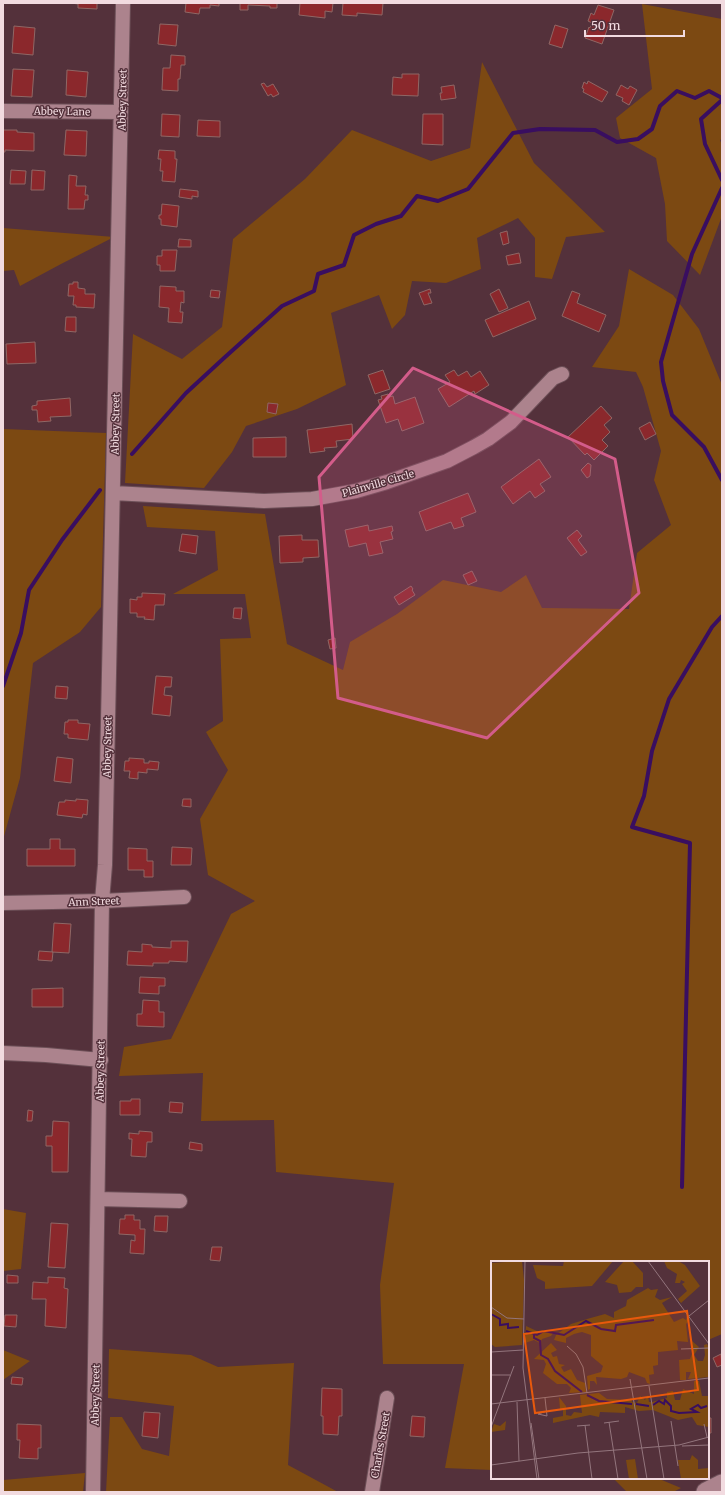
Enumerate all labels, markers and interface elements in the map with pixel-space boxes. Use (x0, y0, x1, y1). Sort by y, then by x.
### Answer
scale bar (585, 12, 684, 38)
text: 50 m (591, 18, 620, 33)
street label: Abbey Street (115, 69, 130, 132)
street label: Abbey Lane (33, 104, 90, 118)
street label: Abbey Street (108, 393, 123, 456)
street label: Plainville Circle (341, 467, 416, 500)
street label: Abbey Street (100, 716, 115, 779)
street label: Ann Street (67, 894, 120, 909)
street label: Abbey Street (93, 1040, 108, 1103)
inset map (491, 1261, 709, 1479)
street label: Abbey Street (88, 1364, 103, 1427)
street label: Charles Street (368, 1411, 393, 1479)

